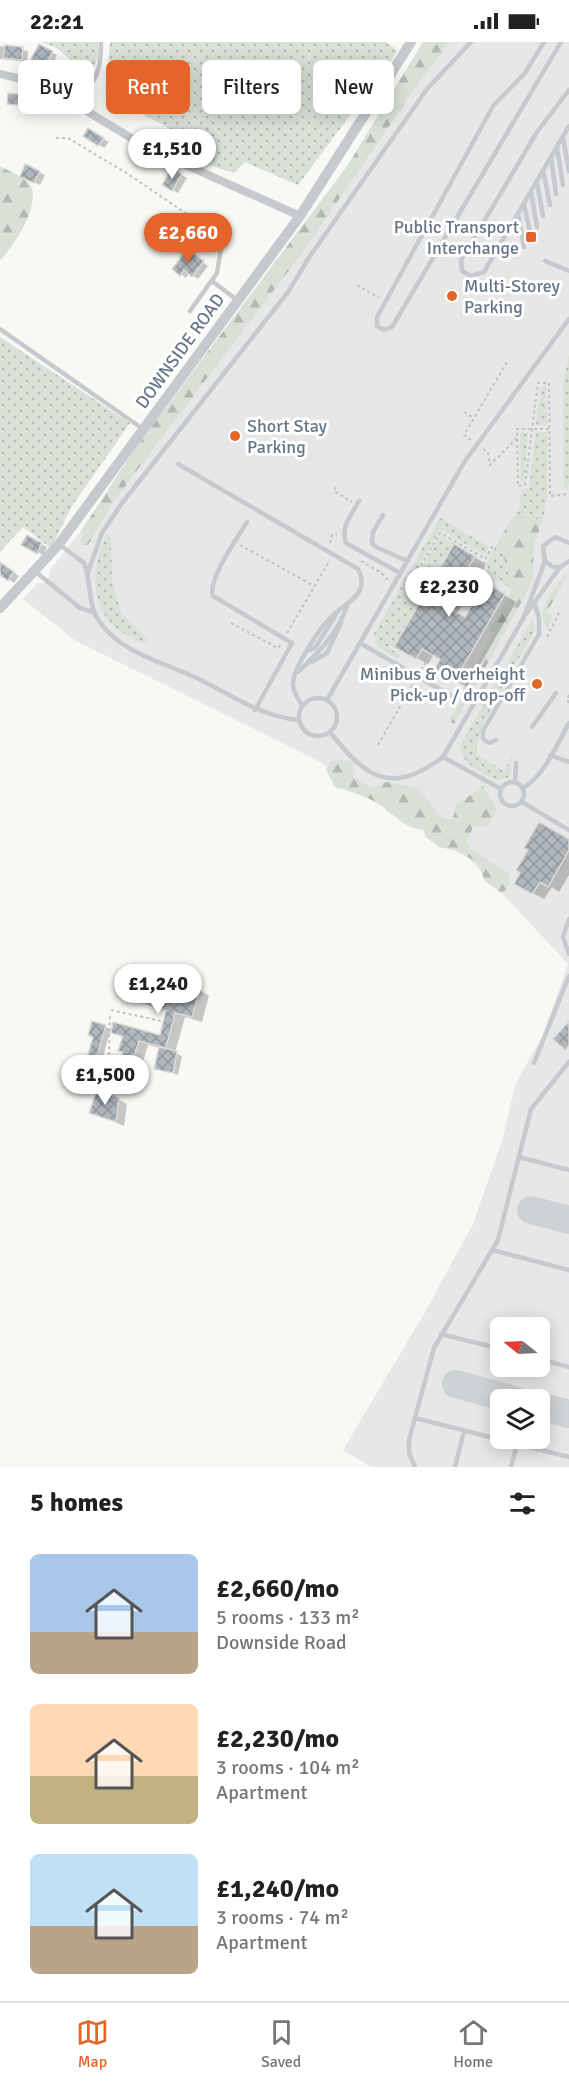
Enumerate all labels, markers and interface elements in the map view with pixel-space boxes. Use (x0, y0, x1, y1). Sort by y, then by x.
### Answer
text: 22:21 (30, 8, 84, 35)
chip: Buy (18, 60, 94, 114)
chip: Rent (106, 60, 190, 114)
chip: Filters (202, 60, 301, 114)
chip: New (313, 60, 394, 114)
pin: £1,510 (123, 129, 221, 180)
text: £1,510 (142, 136, 202, 161)
pin: £2,660 (139, 213, 237, 264)
place label: Public Transport Interchange (394, 216, 519, 259)
text: £2,660 (158, 220, 218, 245)
marker: Public Transport Interchange (524, 230, 538, 244)
place label: Multi-Storey Parking (464, 275, 561, 318)
street label: DOWNSIDE ROAD (131, 289, 229, 413)
marker: Multi-Storey Parking (445, 289, 459, 303)
place label: Short Stay Parking (247, 415, 328, 458)
marker: Short Stay Parking (228, 429, 242, 443)
pin: £2,230 (400, 567, 498, 618)
text: £2,230 (419, 574, 479, 599)
place label: Minibus & Overheight Pick-up / drop-off (360, 663, 526, 706)
marker: Minibus & Overheight Pick-up / drop-off (530, 677, 544, 691)
pin: £1,240 (109, 964, 207, 1015)
text: £1,240 (128, 971, 188, 996)
pin: £1,500 (56, 1055, 154, 1106)
text: £1,500 (75, 1062, 135, 1087)
north arrow (490, 1317, 550, 1377)
map controls (490, 1317, 550, 1449)
button: layers (490, 1389, 550, 1449)
text: 5 homes (30, 1487, 123, 1519)
icon: filters (506, 1487, 539, 1520)
text: £2,660/mo (216, 1573, 339, 1605)
icon: home (78, 1578, 150, 1650)
text: 5 rooms · 133 m² (216, 1605, 360, 1630)
text: Downside Road (216, 1630, 347, 1655)
text: £2,230/mo (216, 1723, 339, 1755)
icon: home (78, 1728, 150, 1800)
text: 3 rooms · 104 m² (216, 1755, 360, 1780)
text: Apartment (216, 1780, 308, 1805)
text: £1,240/mo (216, 1873, 339, 1905)
icon: home (78, 1878, 150, 1950)
text: 3 rooms · 74 m² (216, 1905, 349, 1930)
text: Apartment (216, 1930, 308, 1955)
tab: Map (76, 2016, 109, 2072)
tab: Saved (261, 2016, 301, 2072)
tab: Home (453, 2016, 493, 2072)

